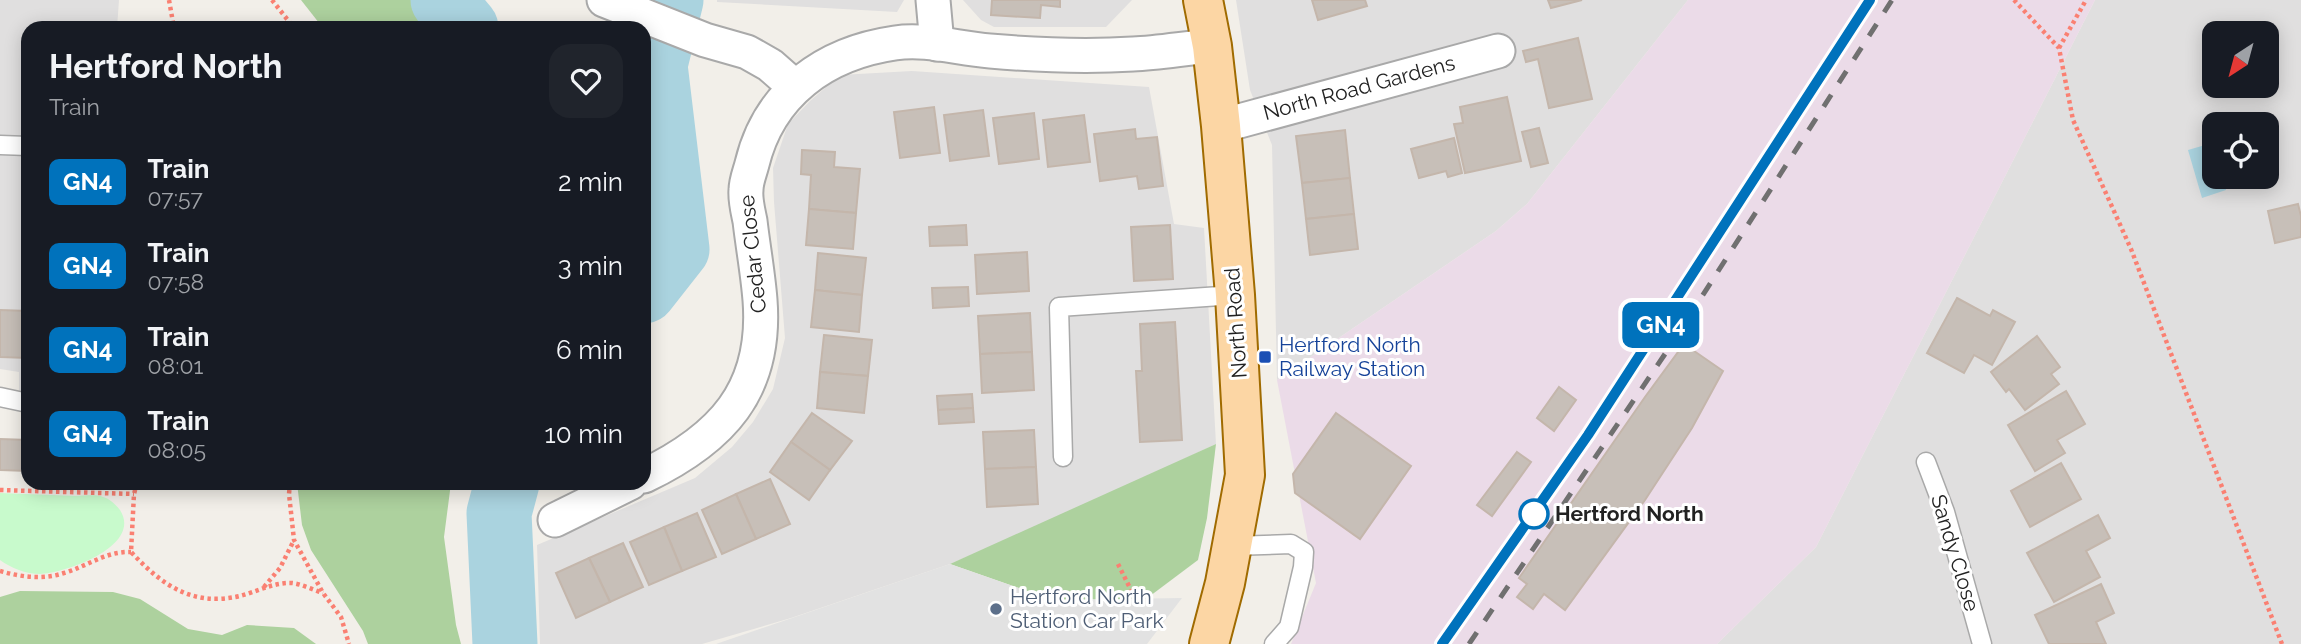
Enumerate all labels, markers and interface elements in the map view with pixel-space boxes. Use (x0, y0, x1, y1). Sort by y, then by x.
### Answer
north arrow (2202, 21, 2278, 98)
map controls (2202, 21, 2279, 189)
button: heart (549, 44, 623, 118)
text: Hertford North (49, 47, 283, 86)
street label: North Road Gardens (1260, 50, 1458, 125)
text: Train (49, 93, 100, 120)
button: locate (2202, 112, 2279, 189)
text: Train (147, 154, 209, 184)
text: GN4 (63, 167, 112, 196)
text: 2 min (558, 167, 623, 197)
text: 07:57 (147, 184, 203, 211)
street label: Cedar Close (734, 194, 771, 314)
text: Train (147, 238, 209, 268)
text: GN4 (63, 251, 112, 280)
text: 3 min (558, 251, 623, 281)
street label: North Road (1219, 267, 1252, 379)
text: 07:58 (147, 268, 204, 295)
line badge: GN4 (1621, 302, 1701, 348)
text: GN4 (1636, 310, 1686, 339)
text: Train (147, 322, 209, 352)
place label: Hertford North Railway Station (1279, 332, 1425, 381)
text: GN4 (63, 335, 112, 364)
text: 6 min (556, 335, 623, 365)
marker: Hertford North Railway Station (1257, 349, 1273, 365)
text: 08:01 (147, 352, 203, 379)
text: Train (147, 406, 209, 436)
text: GN4 (63, 419, 112, 448)
text: 10 min (545, 419, 623, 449)
text: 08:05 (147, 436, 206, 463)
street label: Sandy Close (1926, 491, 1985, 614)
marker: Hertford North (1519, 499, 1549, 529)
place label: Hertford North (1555, 501, 1704, 526)
place label: Hertford North Station Car Park (1010, 584, 1164, 633)
marker: Hertford North Station Car Park (988, 601, 1004, 617)

